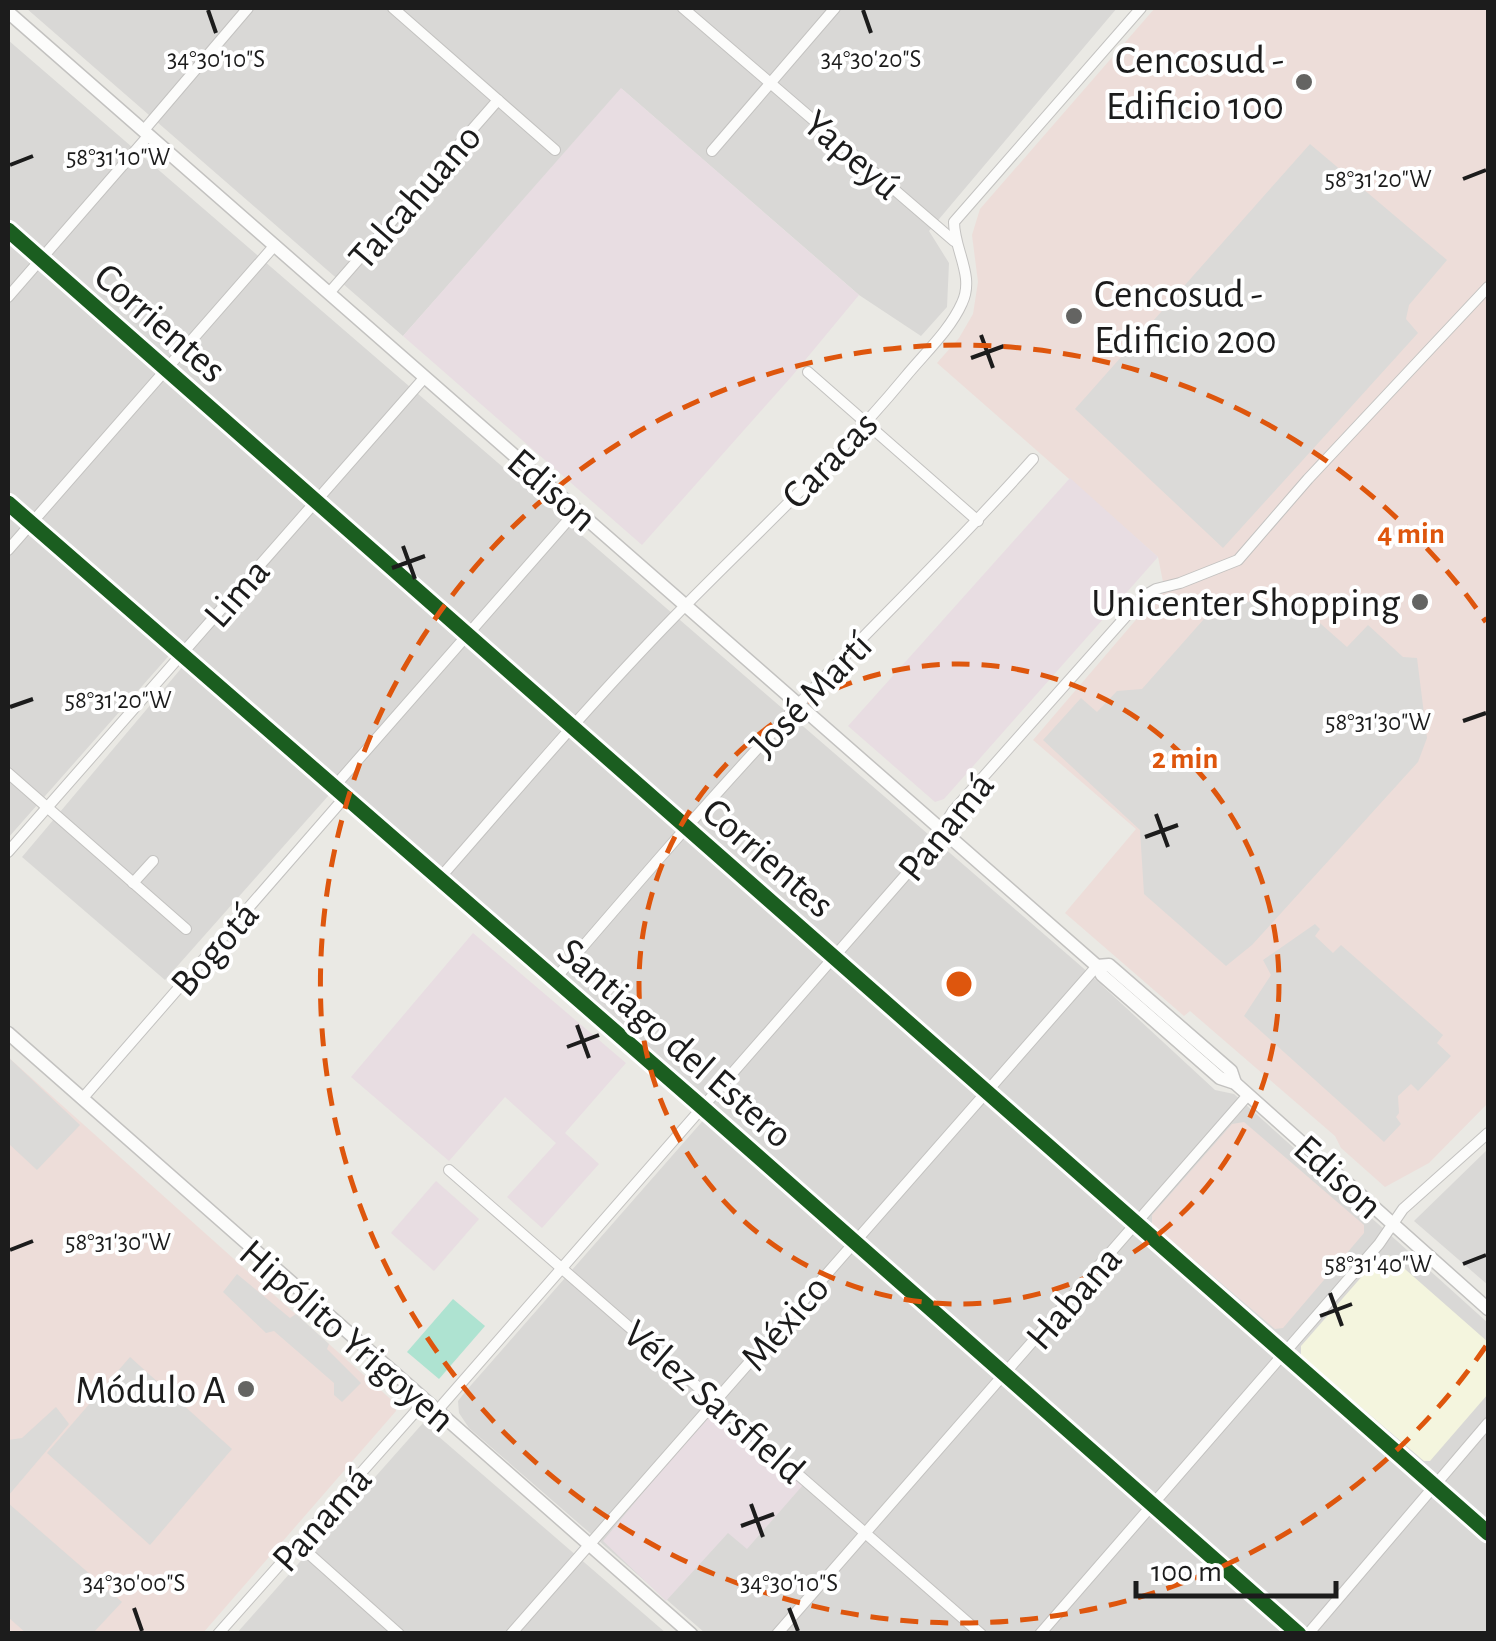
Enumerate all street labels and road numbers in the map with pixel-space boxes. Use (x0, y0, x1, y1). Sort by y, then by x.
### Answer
street label: Yapeyú (796, 103, 908, 208)
street label: Talcahuano (342, 117, 489, 278)
street label: Corrientes (86, 256, 233, 391)
street label: Caracas (775, 404, 886, 517)
street label: Edison (500, 442, 604, 539)
street label: Lima (197, 551, 278, 635)
street label: José Martí (743, 625, 880, 765)
street label: Panamá (891, 765, 1002, 889)
street label: Corrientes (694, 791, 841, 926)
street label: Bogotá (164, 894, 267, 1004)
street label: Santiago del Estero (550, 931, 800, 1156)
street label: Edison (1286, 1128, 1389, 1227)
street label: Hipólito Yrigoyen (232, 1233, 462, 1440)
street label: Habana (1019, 1239, 1130, 1358)
street label: México (734, 1268, 837, 1378)
street label: Vélez Sarsfield (615, 1313, 812, 1492)
street label: Panamá (265, 1459, 380, 1580)

